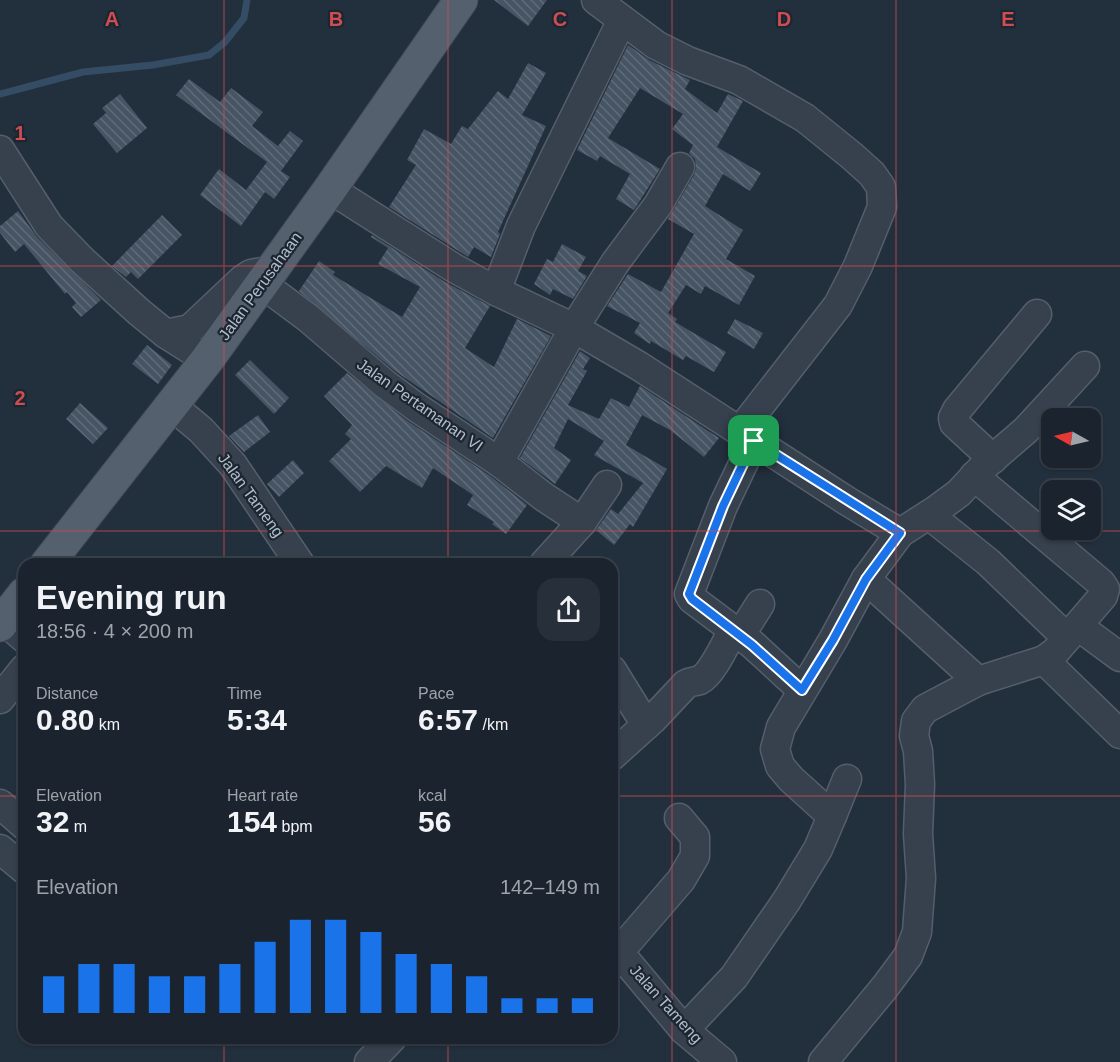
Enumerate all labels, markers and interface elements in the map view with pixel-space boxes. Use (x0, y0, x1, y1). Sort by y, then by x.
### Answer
text: A (105, 8, 119, 30)
text: B (329, 8, 343, 30)
text: C (553, 8, 567, 30)
text: D (777, 8, 791, 30)
text: E (1001, 8, 1015, 30)
text: 1 (14, 122, 26, 144)
street label: Jalan Perusahaan (215, 229, 305, 343)
street label: Jalan Pertamanan VI (354, 355, 486, 455)
text: 2 (14, 387, 26, 409)
north arrow (1041, 408, 1101, 468)
map controls (1041, 408, 1101, 540)
pin (728, 415, 779, 466)
icon: arrive (737, 424, 770, 457)
street label: Jalan Tameng (215, 450, 287, 540)
button: layers (1041, 480, 1101, 540)
button: share (537, 578, 600, 641)
text: Evening run (36, 579, 227, 616)
text: 18:56 · 4 × 200 m (36, 620, 193, 642)
text: Distance (36, 685, 98, 702)
text: Time (227, 685, 262, 702)
text: Pace (418, 685, 454, 702)
text: 0.80 (36, 703, 94, 736)
text: 5:34 (227, 703, 287, 736)
text: 6:57 (418, 703, 478, 736)
text: km (94, 716, 120, 733)
text: /km (478, 716, 508, 733)
text: Elevation (36, 787, 102, 804)
text: Heart rate (227, 787, 298, 804)
text: kcal (418, 787, 446, 804)
text: 32 (36, 805, 69, 838)
text: 154 (227, 805, 277, 838)
text: 56 (418, 805, 451, 838)
text: m (69, 818, 87, 835)
text: bpm (277, 818, 313, 835)
text: Elevation (36, 876, 118, 898)
text: 142–149 m (500, 876, 600, 898)
street label: Jalan Tameng (626, 961, 706, 1047)

